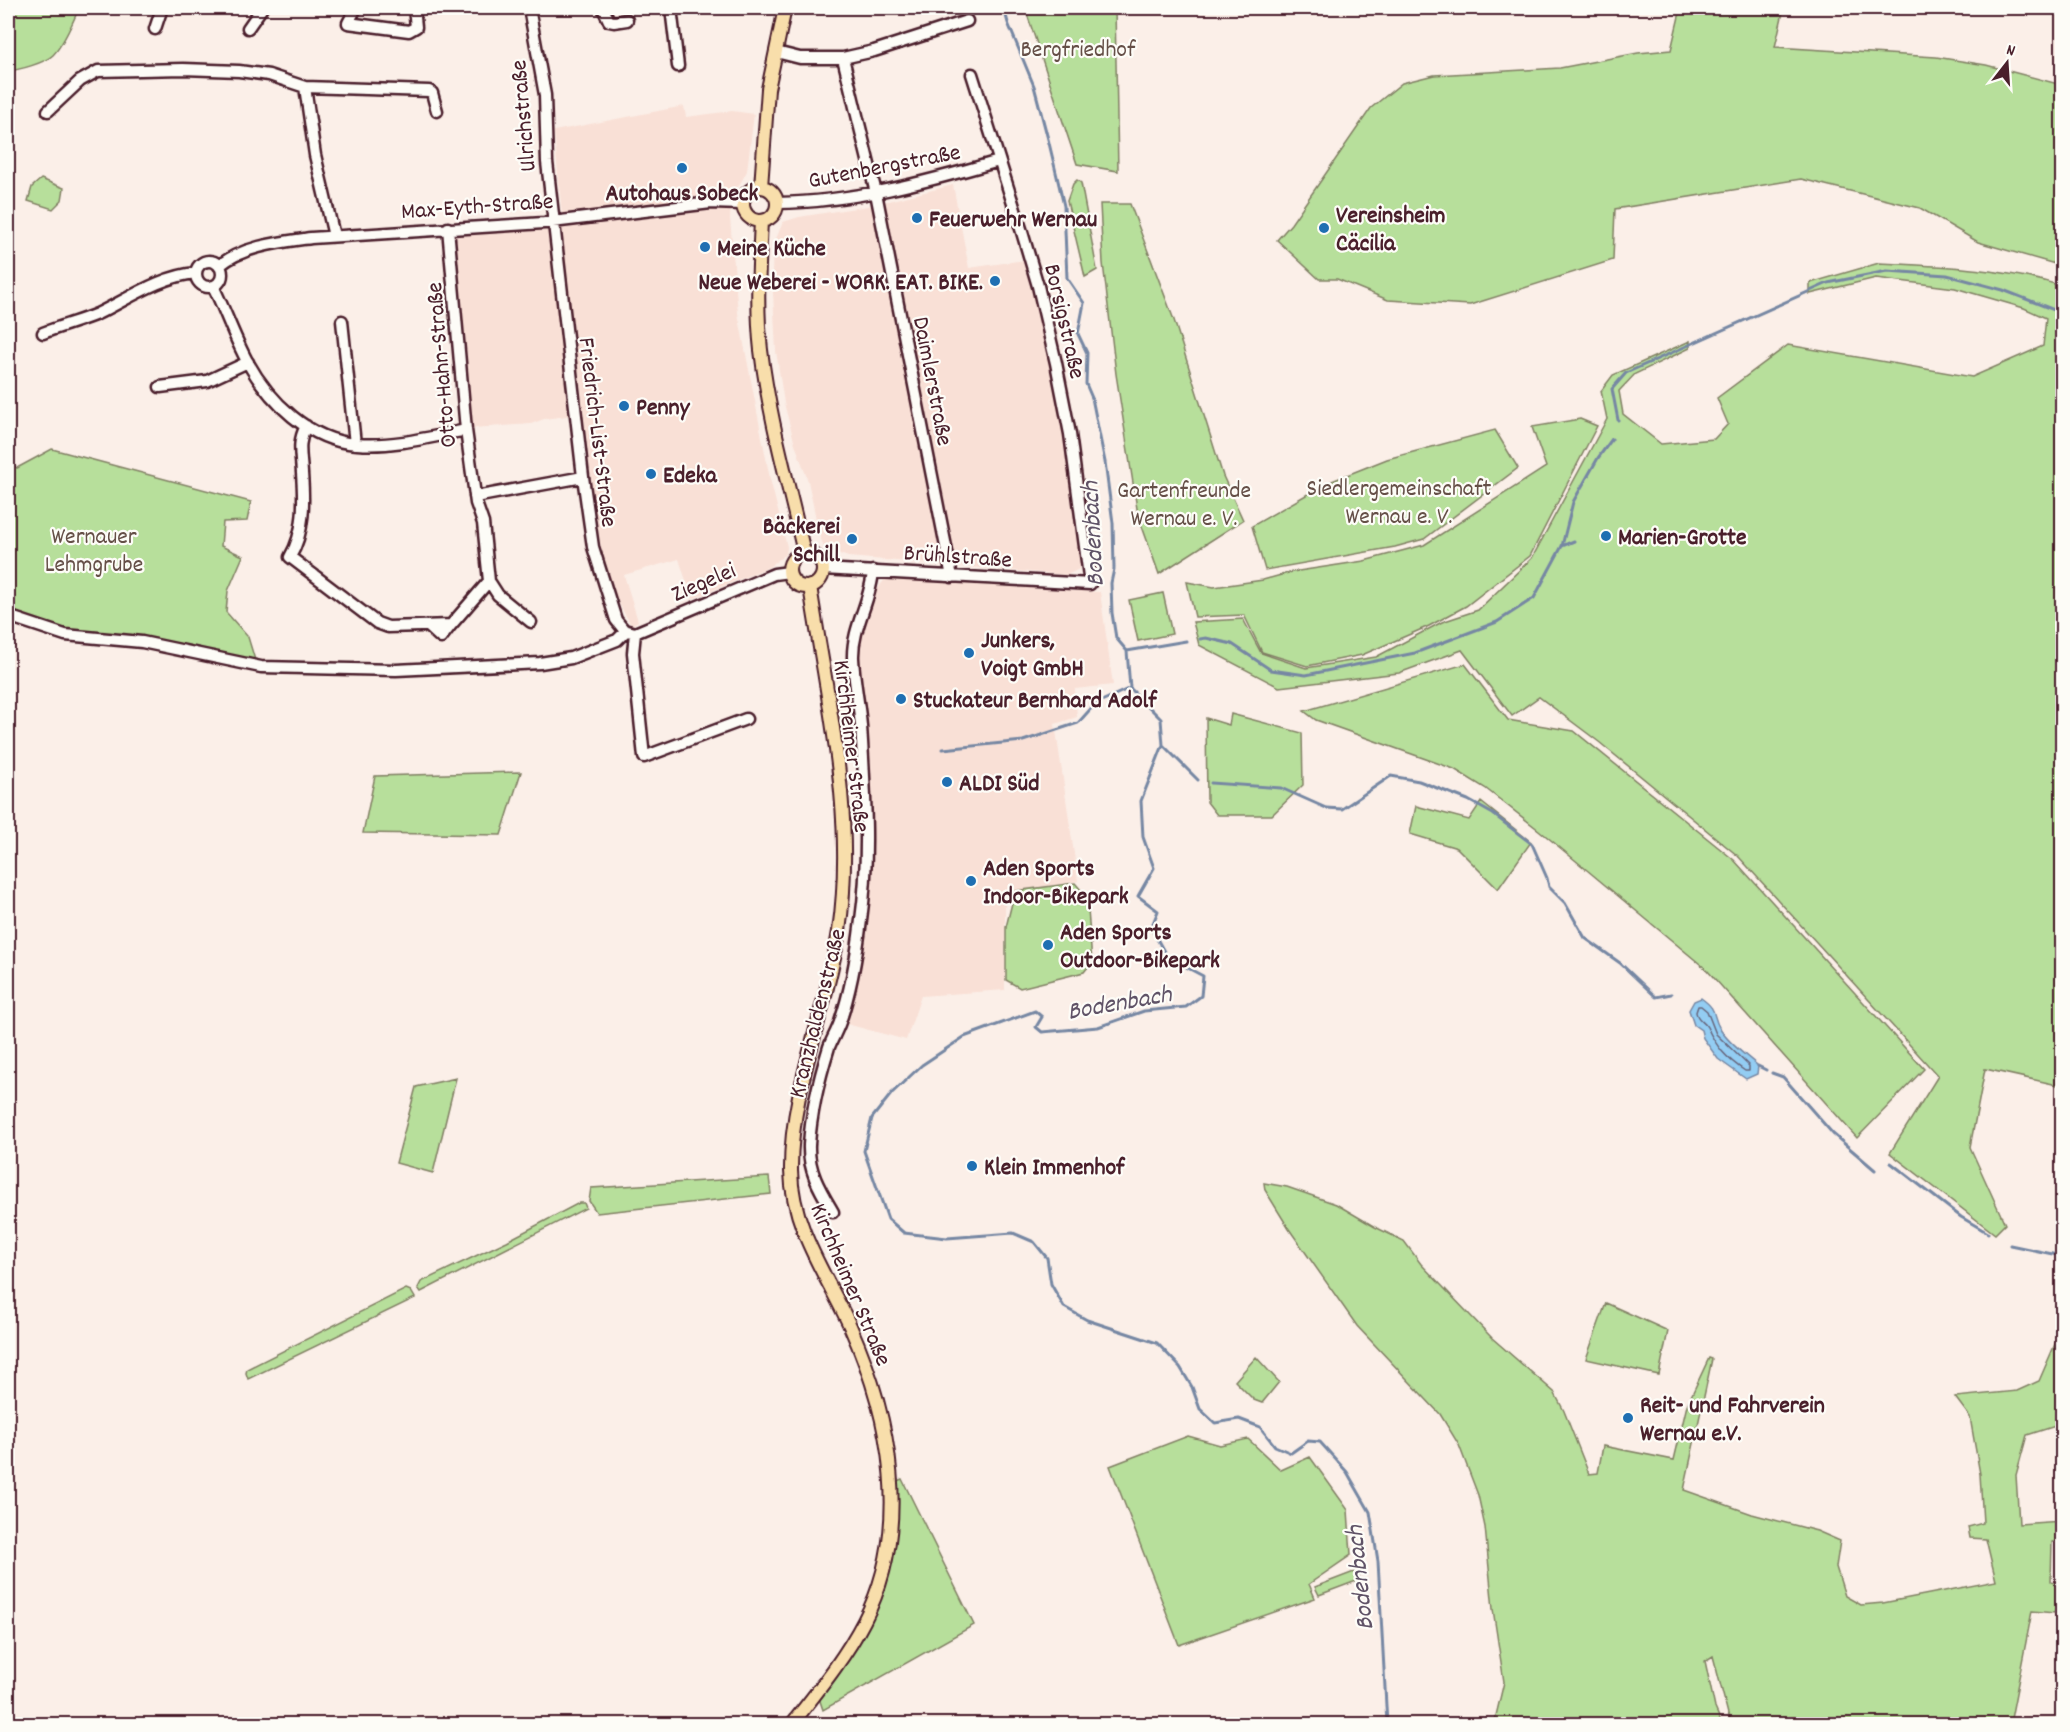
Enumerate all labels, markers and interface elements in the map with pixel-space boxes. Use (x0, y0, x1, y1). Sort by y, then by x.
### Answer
north arrow (1977, 33, 2037, 93)
park label: Bergfriedhof (1020, 34, 1136, 68)
text: N (2004, 39, 2018, 63)
street label: Ulrichstraße (503, 58, 547, 173)
street label: Gutenbergstraße (806, 137, 964, 199)
marker: Autohaus Sobeck (675, 161, 689, 175)
place label: Autohaus Sobeck (606, 178, 759, 212)
street label: Max-Eyth-Straße (400, 186, 555, 230)
place label: Vereinsheim Cäcilia (1336, 200, 1446, 262)
place label: Feuerwehr Wernau (929, 204, 1097, 238)
marker: Feuerwehr Wernau (910, 211, 924, 225)
marker: Vereinsheim Cäcilia (1317, 221, 1331, 235)
place label: Meine Küche (717, 233, 826, 267)
marker: Meine Küche (698, 240, 712, 254)
street label: Borsigstraße (1033, 261, 1093, 383)
place label: Neue Weberei - WORK. EAT. BIKE. (698, 267, 983, 301)
marker: Neue Weberei - WORK. EAT. BIKE. (988, 274, 1002, 288)
street label: Otto-Hahn-Straße (419, 281, 467, 449)
street label: Daimlerstraße (902, 314, 960, 449)
street label: Friedrich-List-Straße (568, 336, 625, 529)
place label: Penny (636, 392, 691, 426)
marker: Penny (617, 399, 631, 413)
place label: Edeka (663, 460, 718, 494)
marker: Edeka (644, 467, 658, 481)
park label: Siedlergemeinschaft Wernau e. V. (1307, 473, 1492, 535)
park label: Gartenfreunde Wernau e. V. (1117, 475, 1251, 537)
water label: Bodenbach (1073, 479, 1116, 587)
place label: Bäckerei Schill (763, 511, 841, 573)
park label: Wernauer Lehmgrube (45, 521, 143, 583)
place label: Marien-Grotte (1618, 522, 1747, 556)
marker: Marien-Grotte (1599, 529, 1613, 543)
marker: Bäckerei Schill (845, 532, 859, 546)
street label: Brühlstraße (903, 537, 1013, 579)
street label: Ziegelei (667, 555, 742, 613)
place label: Junkers, Voigt GmbH (981, 625, 1084, 687)
marker: Junkers, Voigt GmbH (962, 646, 976, 660)
street label: Kirchheimer Straße (823, 658, 877, 835)
place label: Stuckateur Bernhard Adolf (913, 685, 1158, 719)
marker: Stuckateur Bernhard Adolf (894, 692, 908, 706)
place label: ALDI Süd (959, 768, 1039, 802)
marker: ALDI Süd (940, 775, 954, 789)
place label: Aden Sports Indoor-Bikepark (983, 853, 1129, 915)
marker: Aden Sports Indoor-Bikepark (964, 874, 978, 888)
place label: Aden Sports Outdoor-Bikepark (1060, 917, 1220, 979)
street label: Kranzhaldenstraße (781, 925, 856, 1102)
marker: Aden Sports Outdoor-Bikepark (1041, 938, 1055, 952)
water label: Bodenbach (1065, 977, 1176, 1032)
place label: Klein Immenhof (984, 1152, 1126, 1186)
marker: Klein Immenhof (965, 1159, 979, 1173)
street label: Kirchheimer Straße (800, 1198, 899, 1372)
place label: Reit- und Fahrverein Wernau e.V. (1640, 1390, 1825, 1452)
marker: Reit- und Fahrverein Wernau e.V. (1621, 1411, 1635, 1425)
water label: Bodenbach (1337, 1522, 1385, 1632)

